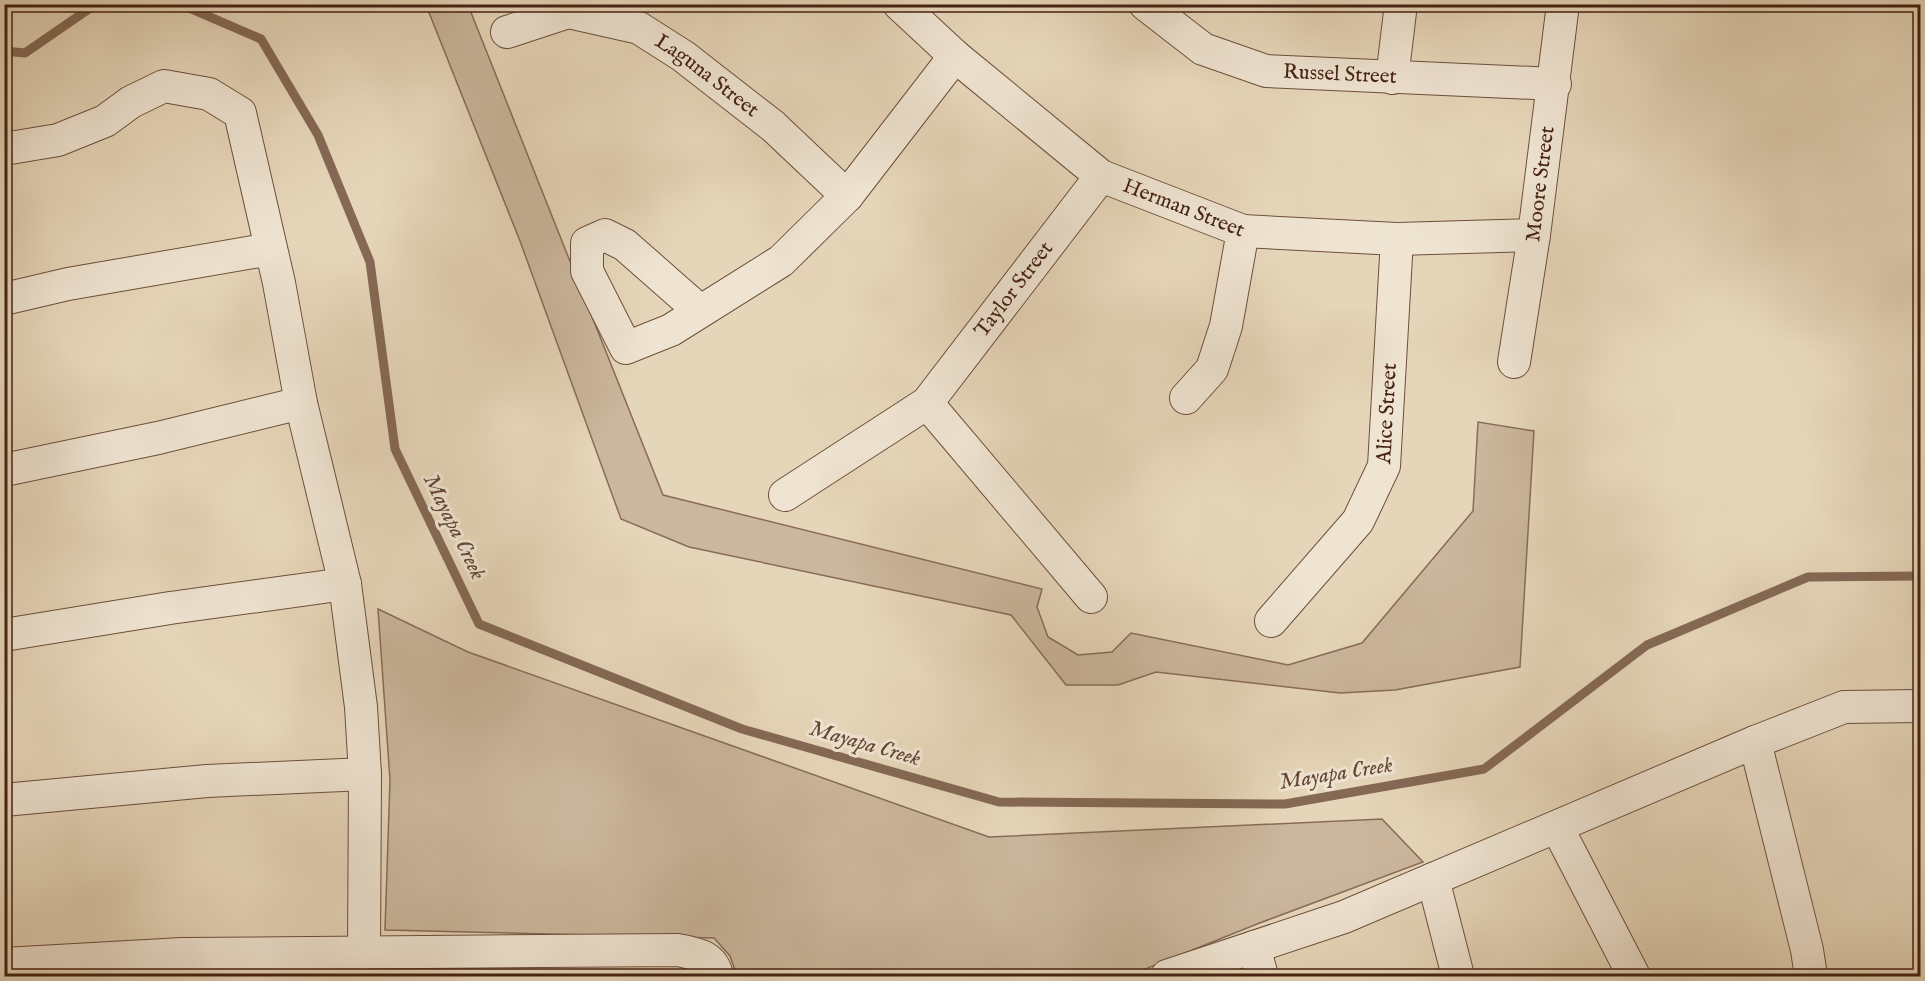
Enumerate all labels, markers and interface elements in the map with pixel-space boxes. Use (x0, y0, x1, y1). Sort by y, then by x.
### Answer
street label: Laguna Street (650, 28, 764, 123)
street label: Russel Street (1282, 58, 1397, 90)
street label: Moore Street (1520, 125, 1561, 243)
street label: Herman Street (1119, 172, 1248, 244)
street label: Taylor Street (968, 236, 1059, 343)
street label: Alice Street (1371, 362, 1403, 466)
water label: Mayapa Creek (416, 469, 492, 585)
water label: Mayapa Creek (806, 715, 924, 773)
water label: Mayapa Creek (1277, 751, 1395, 797)

